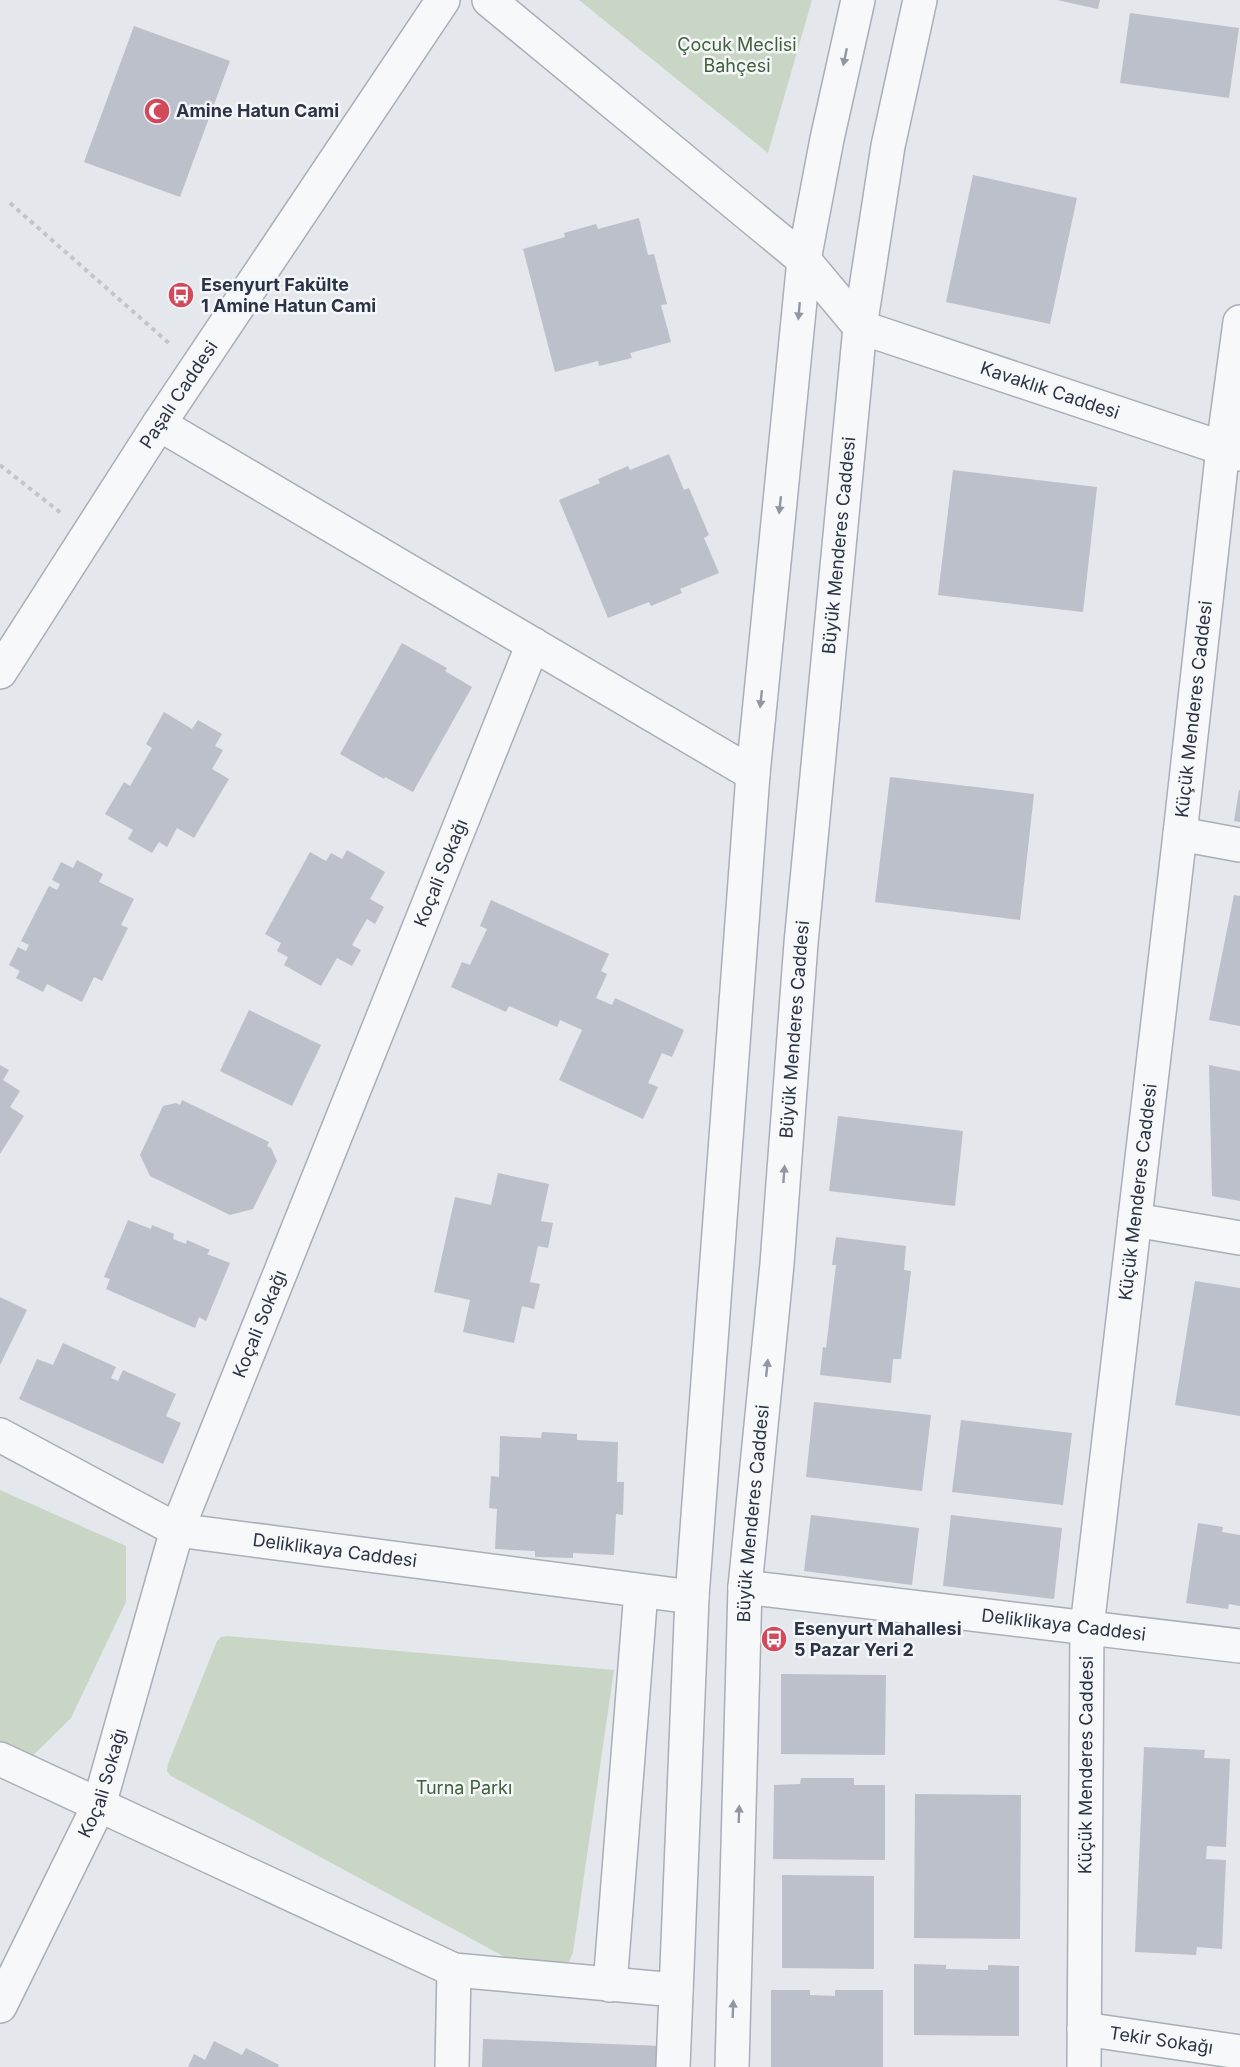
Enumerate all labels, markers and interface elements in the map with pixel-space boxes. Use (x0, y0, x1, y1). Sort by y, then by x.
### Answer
park label: Çocuk Meclisi Bahçesi (677, 34, 797, 76)
one-way arrow (840, 48, 849, 67)
mosque icon: Amine Hatun Cami (142, 96, 172, 126)
place label: Amine Hatun Cami (176, 100, 339, 121)
place label: Esenyurt Fakülte 1 Amine Hatun Cami (201, 274, 376, 316)
bus stop icon: Esenyurt Fakülte 1 Amine Hatun Cami (166, 280, 196, 310)
one-way arrow (794, 301, 804, 320)
street label: Paşalı Caddesi (135, 337, 222, 452)
street label: Kavaklık Caddesi (978, 357, 1122, 423)
street label: Büyük Menderes Caddesi (818, 436, 859, 655)
one-way arrow (775, 495, 785, 514)
street label: Küçük Menderes Caddesi (1171, 600, 1216, 819)
one-way arrow (756, 689, 766, 708)
street label: Koçali Sokağı (409, 816, 472, 930)
street label: Büyük Menderes Caddesi (775, 920, 813, 1139)
street label: Küçük Menderes Caddesi (1114, 1082, 1161, 1302)
one-way arrow (779, 1164, 789, 1183)
street label: Koçali Sokağı (228, 1267, 290, 1381)
one-way arrow (762, 1358, 772, 1377)
street label: Büyük Menderes Caddesi (733, 1404, 773, 1623)
street label: Deliklikaya Caddesi (251, 1529, 418, 1571)
street label: Deliklikaya Caddesi (980, 1604, 1147, 1645)
place label: Esenyurt Mahallesi 5 Pazar Yeri 2 (794, 1618, 962, 1660)
bus stop icon: Esenyurt Mahallesi 5 Pazar Yeri 2 (759, 1624, 789, 1654)
street label: Küçük Menderes Caddesi (1074, 1656, 1097, 1874)
street label: Koçali Sokağı (74, 1726, 130, 1841)
park label: Turna Parkı (416, 1777, 512, 1798)
one-way arrow (734, 1804, 743, 1823)
one-way arrow (729, 1999, 738, 2018)
street label: Tekir Sokağı (1108, 2022, 1215, 2058)

